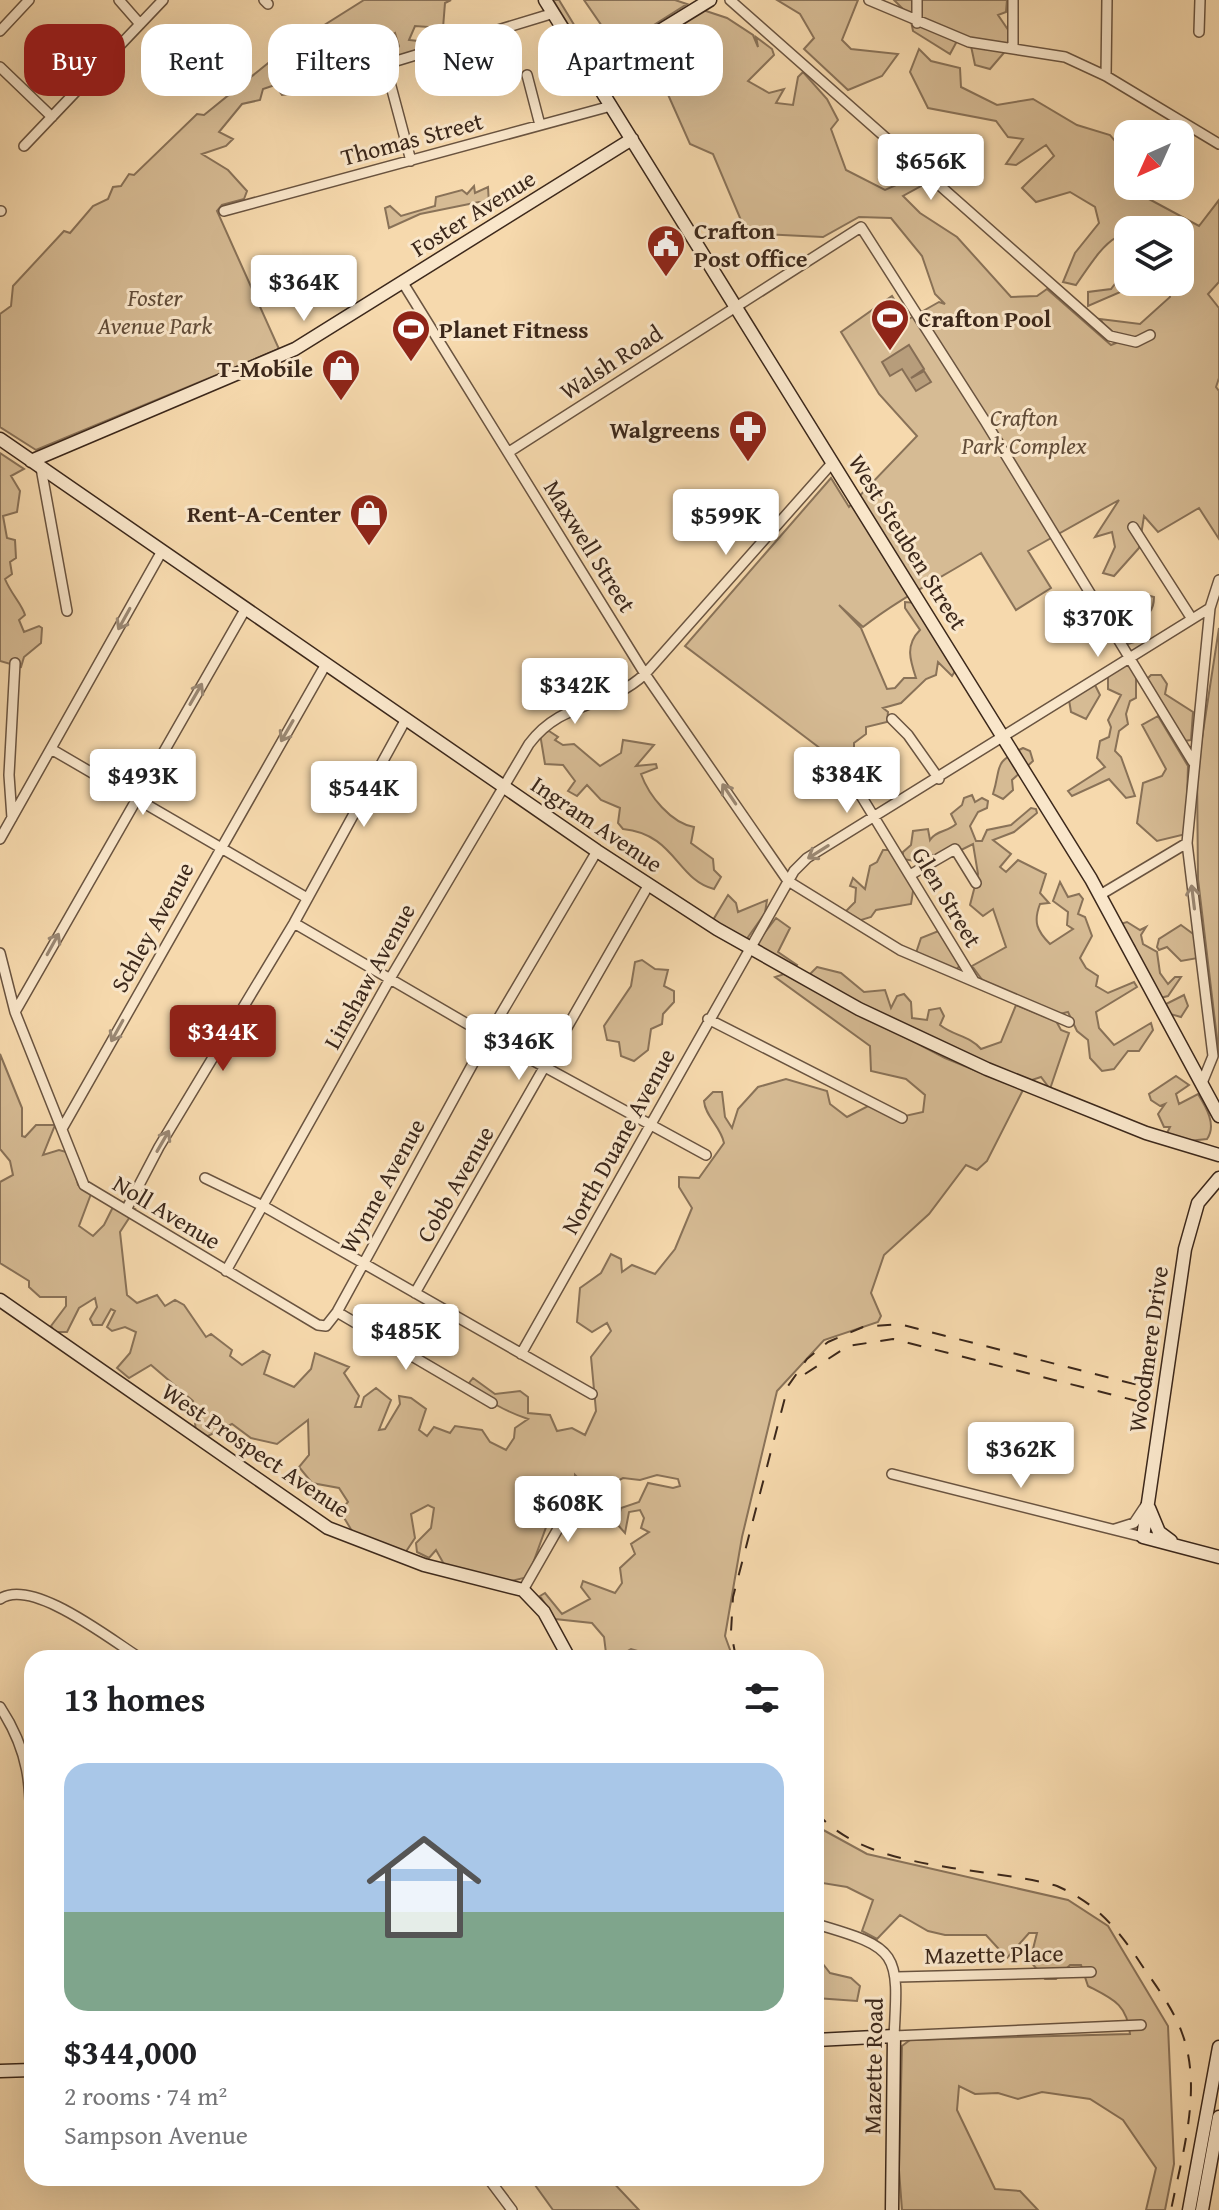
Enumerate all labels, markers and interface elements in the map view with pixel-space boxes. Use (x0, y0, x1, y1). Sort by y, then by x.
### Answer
chip: Buy (24, 24, 125, 96)
chip: Rent (141, 24, 252, 96)
chip: Filters (268, 24, 399, 96)
chip: New (415, 24, 522, 96)
chip: Apartment (538, 24, 723, 96)
street label: Thomas Street (337, 103, 487, 175)
north arrow (1114, 120, 1194, 200)
map controls (1114, 120, 1194, 296)
pin: $656K (875, 134, 987, 202)
text: $656K (896, 140, 966, 179)
street label: Foster Avenue (404, 161, 542, 265)
place label: Crafton Post Office (694, 213, 808, 276)
button: layers (1114, 216, 1194, 296)
public building icon: Crafton Post Office (645, 223, 687, 278)
pin: $364K (248, 255, 360, 323)
text: $364K (269, 261, 339, 300)
park label: Foster Avenue Park (97, 280, 212, 343)
sports icon: Crafton Pool (869, 297, 911, 352)
place label: Crafton Pool (918, 301, 1052, 336)
sports icon: Planet Fitness (390, 308, 432, 363)
place label: Planet Fitness (439, 312, 589, 347)
street label: Walsh Road (553, 316, 669, 408)
shop icon: T-Mobile (320, 347, 362, 402)
place label: T-Mobile (217, 351, 313, 386)
park label: Crafton Park Complex (961, 400, 1087, 463)
pharmacy icon: Walgreens (727, 408, 769, 463)
place label: Walgreens (609, 412, 720, 447)
street label: West Steuben Street (840, 447, 977, 637)
street label: Maxwell Street (535, 473, 645, 620)
pin: $599K (670, 489, 782, 557)
shop icon: Rent-A-Center (348, 492, 390, 547)
text: $599K (691, 495, 761, 534)
place label: Rent-A-Center (187, 496, 341, 531)
pin: $370K (1042, 591, 1154, 659)
text: $370K (1063, 597, 1133, 636)
one-way arrow (116, 607, 132, 630)
pin: $342K (519, 658, 631, 726)
text: $342K (540, 664, 610, 703)
one-way arrow (188, 683, 204, 706)
one-way arrow (279, 719, 294, 743)
pin: $384K (791, 747, 903, 815)
pin: $493K (87, 749, 199, 817)
text: $384K (812, 753, 882, 792)
text: $493K (108, 755, 178, 794)
pin: $544K (308, 761, 420, 829)
text: $544K (329, 767, 399, 806)
street label: Ingram Avenue (524, 767, 670, 881)
one-way arrow (720, 783, 737, 805)
street label: Glen Street (903, 840, 991, 954)
one-way arrow (807, 844, 830, 860)
street label: Schley Avenue (102, 855, 202, 999)
one-way arrow (1185, 884, 1200, 910)
street label: Linshaw Avenue (314, 897, 424, 1055)
one-way arrow (45, 933, 61, 956)
pin: $344K (167, 1005, 279, 1073)
text: $344K (188, 1011, 258, 1050)
pin: $346K (463, 1014, 575, 1082)
one-way arrow (109, 1018, 124, 1042)
text: $346K (484, 1020, 554, 1059)
street label: North Duane Avenue (552, 1042, 684, 1240)
street label: Wynne Avenue (330, 1112, 434, 1260)
street label: Cobb Avenue (408, 1119, 502, 1249)
one-way arrow (155, 1130, 171, 1153)
street label: Noll Avenue (106, 1166, 228, 1258)
street label: Woodmere Drive (1119, 1264, 1177, 1434)
pin: $485K (350, 1304, 462, 1372)
text: $485K (371, 1310, 441, 1349)
street label: West Prospect Avenue (155, 1374, 357, 1526)
pin: $362K (965, 1422, 1077, 1490)
text: $362K (986, 1428, 1056, 1467)
pin: $608K (512, 1476, 624, 1544)
text: $608K (533, 1482, 603, 1521)
text: 13 homes (64, 1674, 205, 1723)
icon: filters (740, 1676, 784, 1720)
icon: home (352, 1815, 496, 1959)
street label: Mazette Place (924, 1935, 1064, 1973)
street label: Mazette Road (854, 1997, 892, 2135)
text: $344,000 (64, 2027, 197, 2076)
text: 2 rooms · 74 m² (64, 2076, 227, 2115)
text: Sampson Avenue (64, 2115, 248, 2154)

